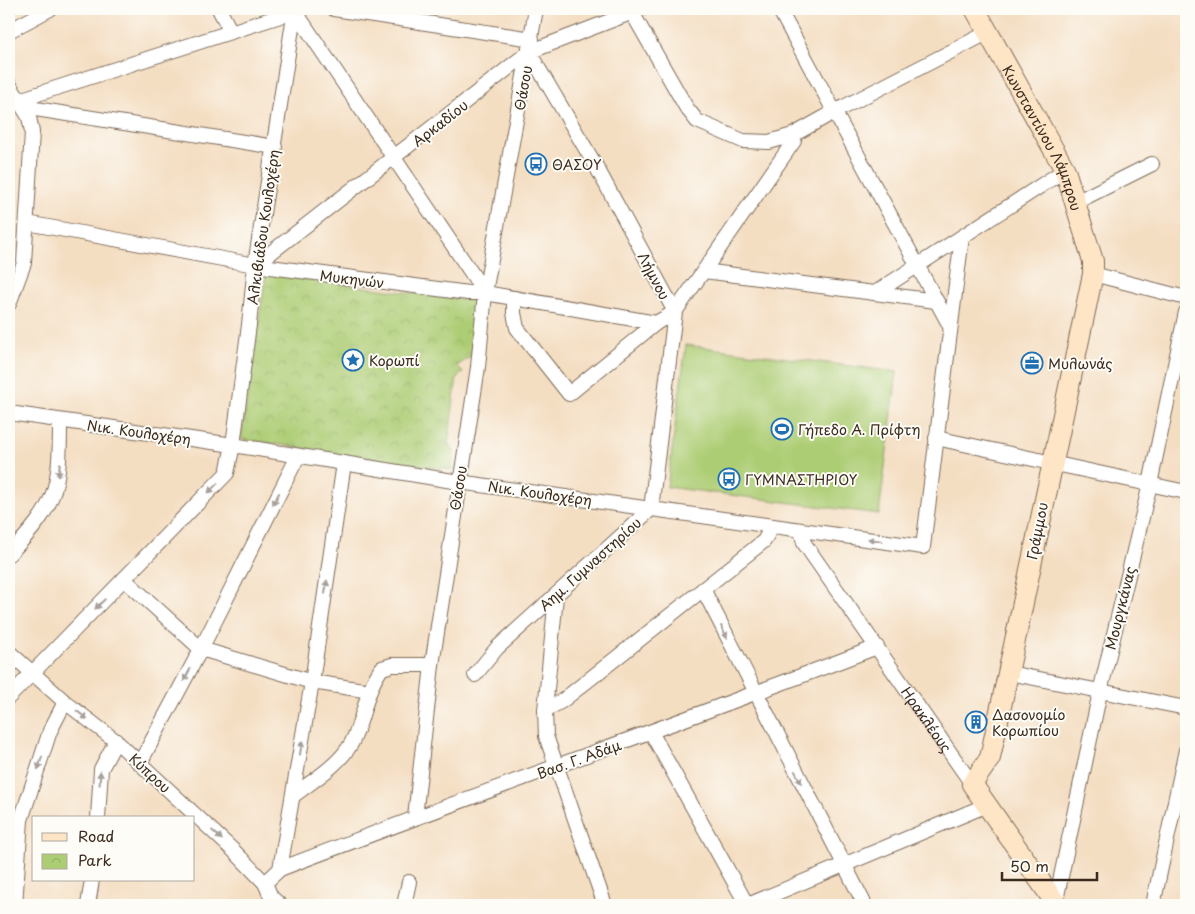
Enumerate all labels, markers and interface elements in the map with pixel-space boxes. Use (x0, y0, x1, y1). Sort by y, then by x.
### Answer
street label: Κωνσταντίνου Λάμπρου (998, 61, 1087, 213)
street label: Θάσου (509, 64, 537, 112)
street label: Αρκαδίου (408, 95, 472, 151)
street label: Αλκιβιάδου Κουλοχέρη (242, 148, 284, 306)
bus stop icon: ΘΑΣΟΥ (524, 152, 548, 176)
place label: ΘΑΣΟΥ (552, 154, 602, 175)
street label: Λήμνου (633, 249, 675, 303)
street label: Μυκηνών (319, 265, 385, 293)
place icon: Κορωπί (341, 348, 365, 372)
place label: Κορωπί (369, 350, 420, 371)
office icon: Μυλωνάς (1020, 351, 1044, 375)
place label: Μυλωνάς (1048, 353, 1113, 374)
street label: Νικ. Κουλοχέρη (86, 414, 192, 450)
sports icon: Γήπεδο Α. Πρίφτη (770, 417, 794, 441)
place label: Γήπεδο Α. Πρίφτη (798, 419, 920, 440)
one-way arrow (55, 462, 63, 478)
street label: Θάσου (444, 464, 472, 512)
bus stop icon: ΓΥΜΝΑΣΤΗΡΙΟΥ (717, 467, 741, 491)
place label: ΓΥΜΝΑΣΤΗΡΙΟΥ (745, 469, 858, 490)
street label: Νικ. Κουλοχέρη (487, 475, 593, 511)
one-way arrow (207, 481, 219, 493)
one-way arrow (272, 492, 280, 507)
street label: Γράμμου (1021, 500, 1053, 562)
street label: Αημ. Γυμναστηρίου (534, 512, 646, 616)
one-way arrow (867, 536, 883, 544)
street label: Μουργκάνας (1099, 564, 1141, 652)
one-way arrow (322, 579, 330, 595)
one-way arrow (94, 598, 106, 610)
one-way arrow (720, 625, 728, 639)
one-way arrow (183, 668, 191, 683)
street label: Ηρακλέους (896, 682, 957, 756)
place label: Δασονομίο Κορωπίου (992, 704, 1066, 741)
one-way arrow (75, 710, 88, 721)
building icon: Δασονομίο Κορωπίου (964, 710, 988, 734)
street label: Βασ. Γ. Αδάμ (534, 734, 625, 784)
one-way arrow (297, 739, 305, 755)
street label: Κύπρου (125, 748, 175, 798)
one-way arrow (35, 755, 43, 770)
one-way arrow (97, 769, 105, 785)
one-way arrow (794, 770, 802, 784)
legend (32, 816, 195, 882)
text: Road (78, 824, 114, 847)
one-way arrow (211, 829, 223, 841)
text: Park (78, 848, 112, 871)
scale bar (1002, 849, 1098, 881)
text: 50 m (1010, 854, 1049, 877)

